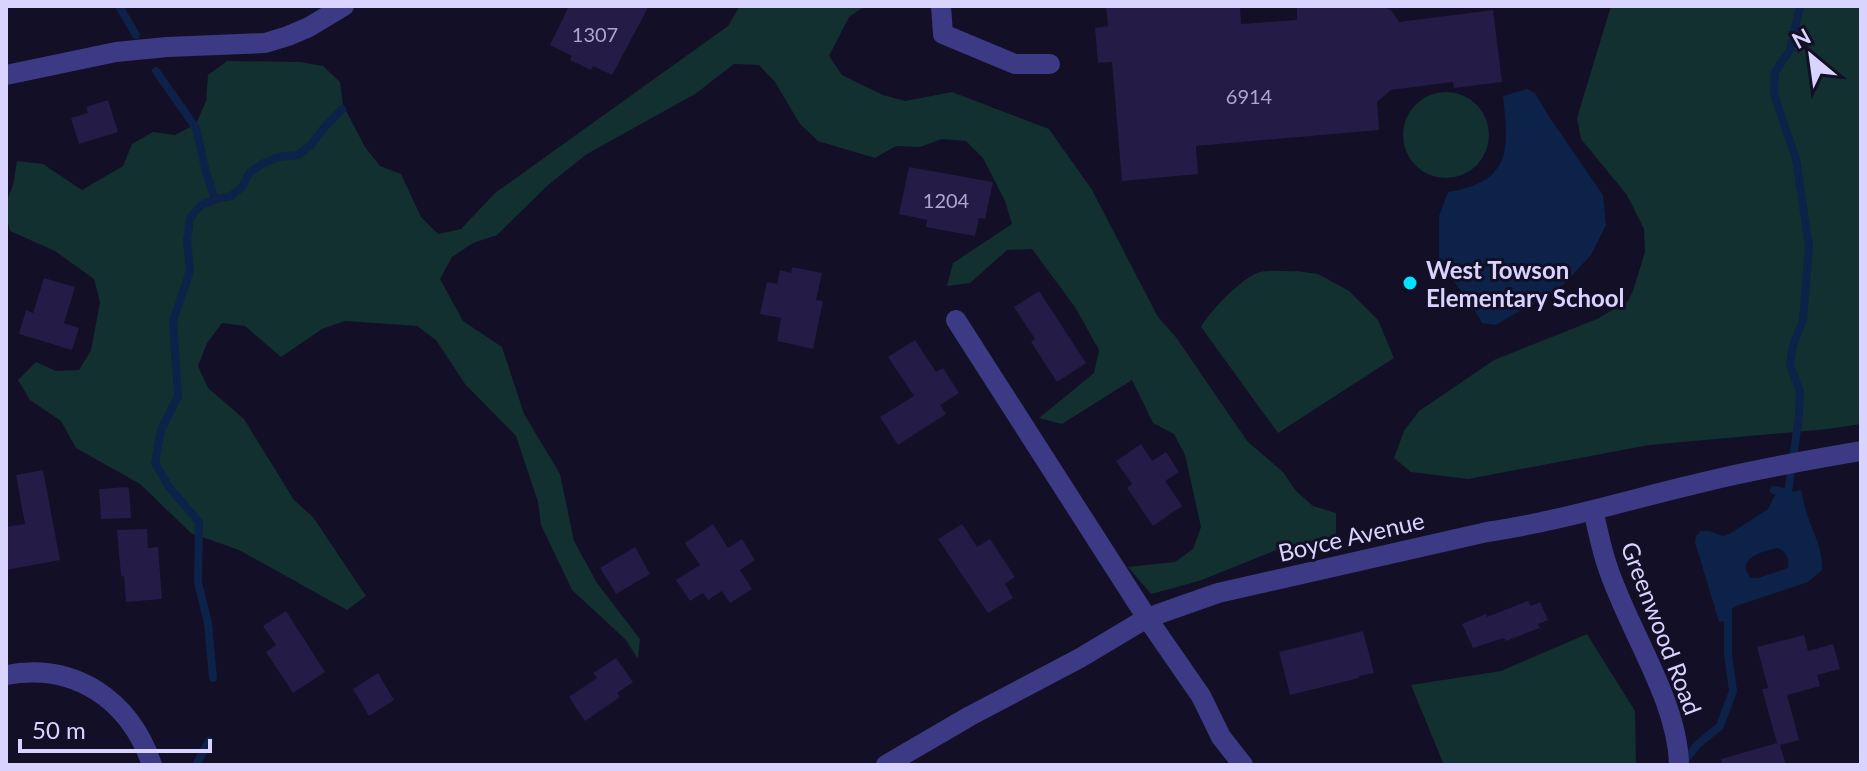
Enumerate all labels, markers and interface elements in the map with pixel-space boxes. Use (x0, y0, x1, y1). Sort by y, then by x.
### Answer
north arrow (1771, 16, 1851, 96)
house number: 1307 (572, 22, 618, 46)
text: N (1787, 22, 1815, 54)
house number: 6914 (1226, 84, 1273, 108)
house number: 1204 (923, 188, 970, 212)
place label: West Towson Elementary School (1426, 255, 1625, 312)
marker: West Towson Elementary School (1401, 274, 1419, 292)
street label: Boyce Avenue (1275, 505, 1427, 567)
street label: Greenwood Road (1616, 537, 1708, 719)
scale bar (20, 703, 210, 753)
text: 50 m (32, 715, 86, 744)

